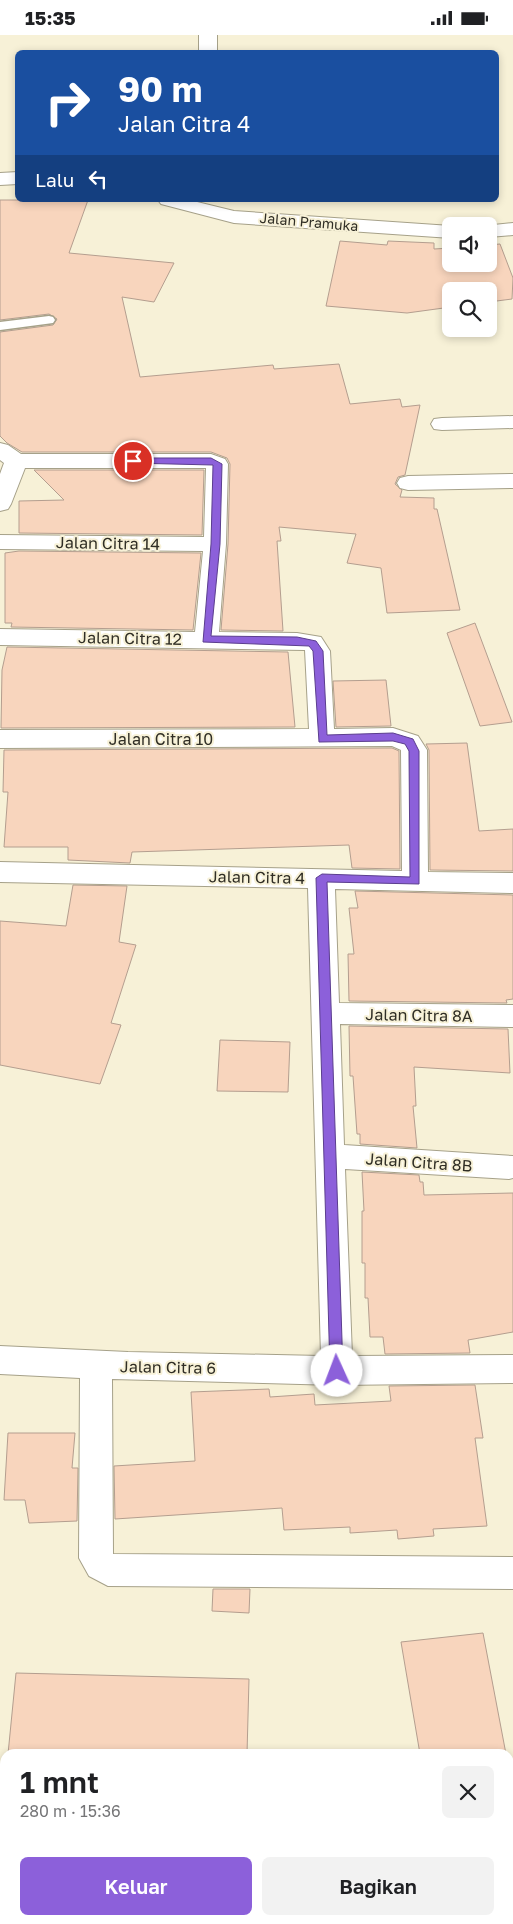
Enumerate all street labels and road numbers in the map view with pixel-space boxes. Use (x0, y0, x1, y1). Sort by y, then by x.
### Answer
street label: Jalan Pramuka (259, 209, 359, 234)
street label: Jalan Citra 14 (56, 532, 160, 554)
street label: Jalan Citra 12 (78, 627, 182, 649)
street label: Jalan Citra 10 (109, 729, 213, 749)
street label: Jalan Citra 4 (209, 866, 305, 888)
street label: Jalan Citra 8A (365, 1004, 473, 1026)
street label: Jalan Citra 8B (365, 1148, 473, 1176)
street label: Jalan Citra 6 (120, 1356, 216, 1378)

